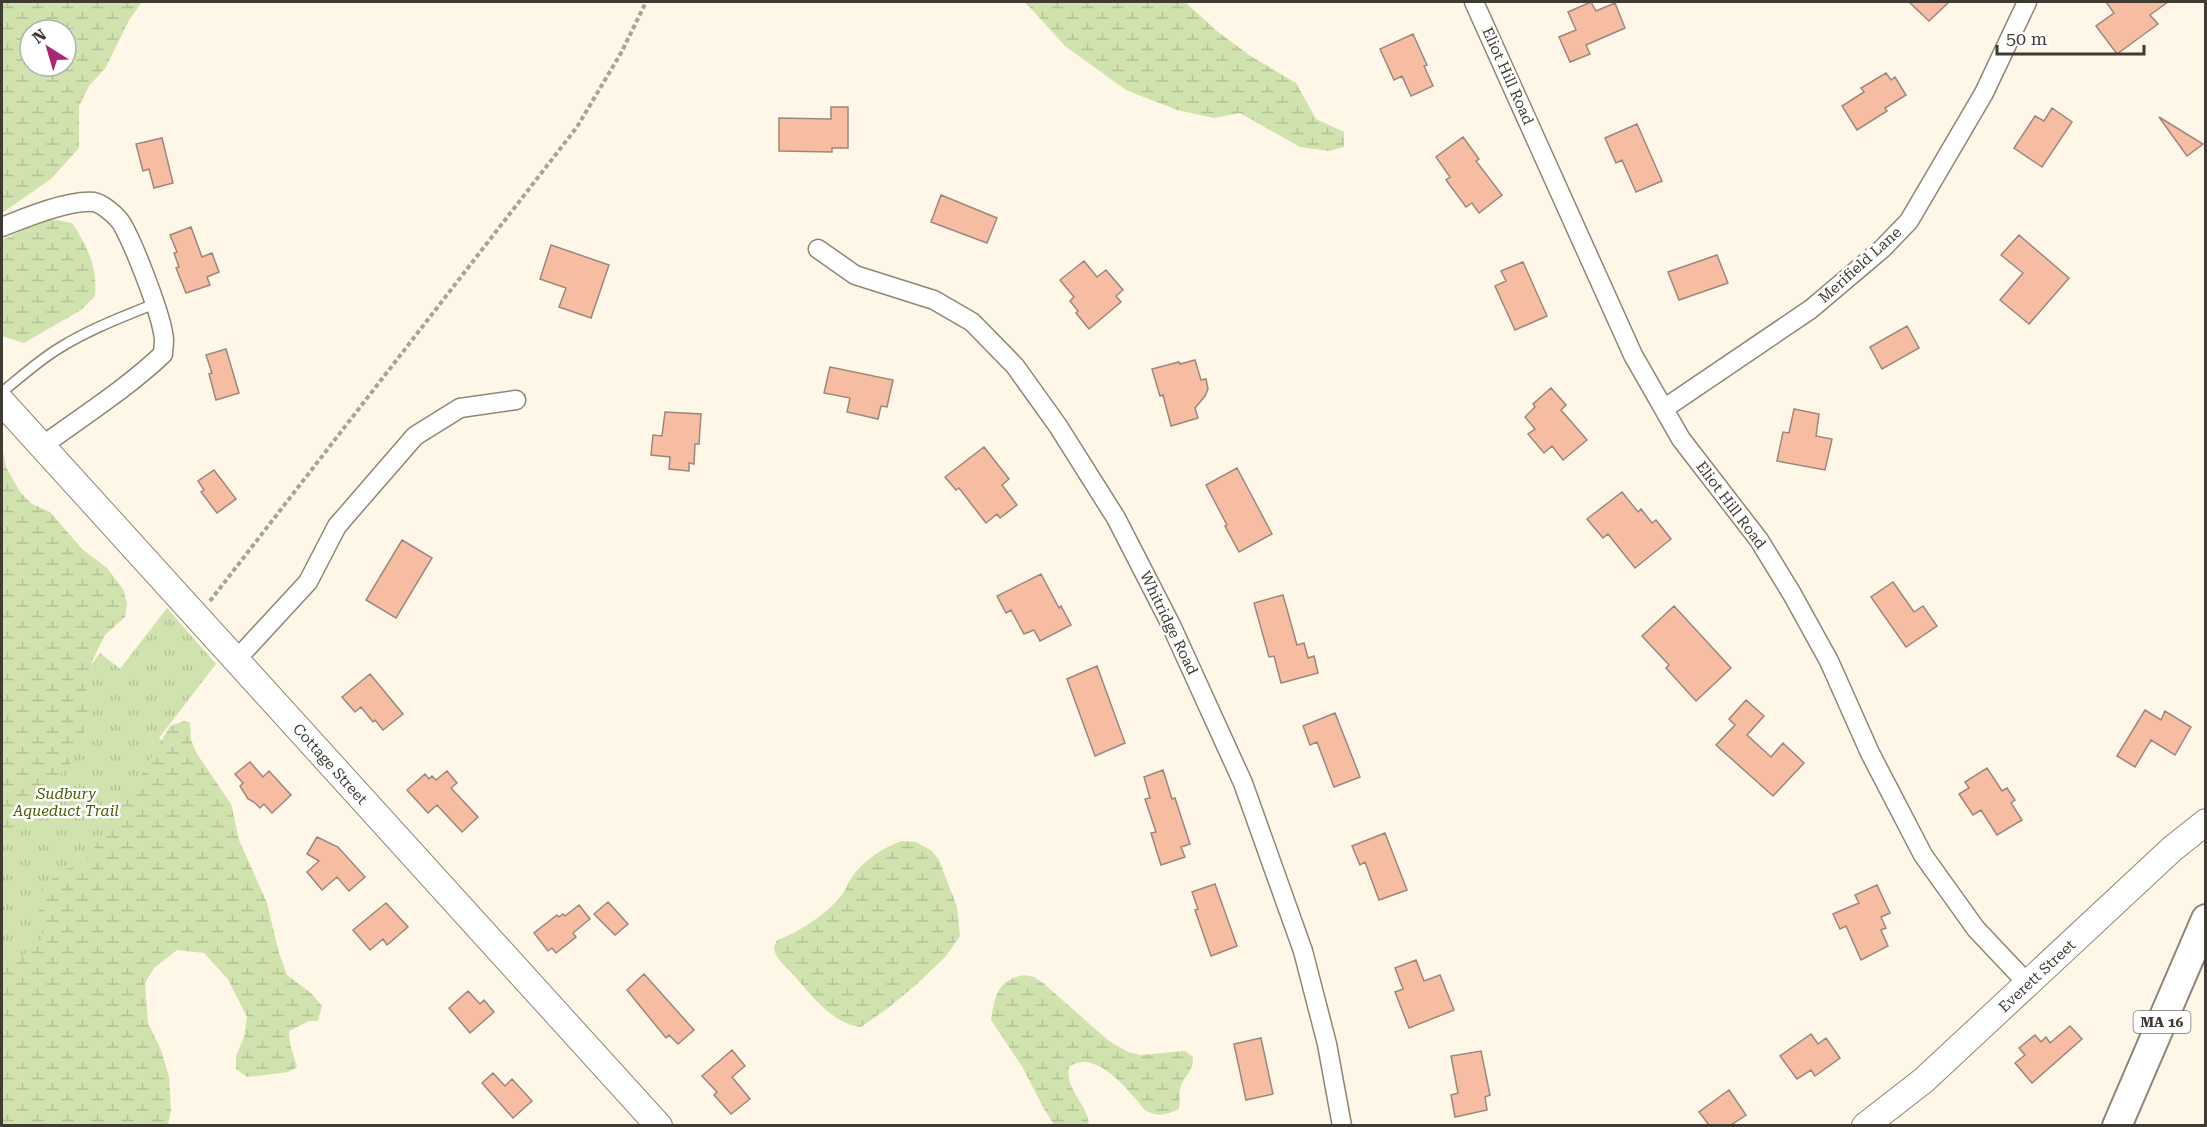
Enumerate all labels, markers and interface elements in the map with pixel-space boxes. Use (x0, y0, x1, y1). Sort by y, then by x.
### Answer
north arrow (18, 18, 78, 78)
scale bar (1997, 18, 2144, 56)
street label: Eliot Hill Road (1478, 24, 1538, 128)
text: N (29, 25, 50, 48)
text: 50 m (2006, 28, 2047, 49)
street label: Merifield Lane (1815, 223, 1905, 307)
street label: Eliot Hill Road (1692, 458, 1770, 553)
street label: Whitridge Road (1136, 568, 1202, 678)
street label: Cottage Street (289, 720, 371, 808)
park label: Sudbury Aqueduct Trail (12, 785, 119, 820)
street label: Everett Street (1995, 936, 2079, 1016)
road number: MA 16 (2134, 1011, 2190, 1033)

